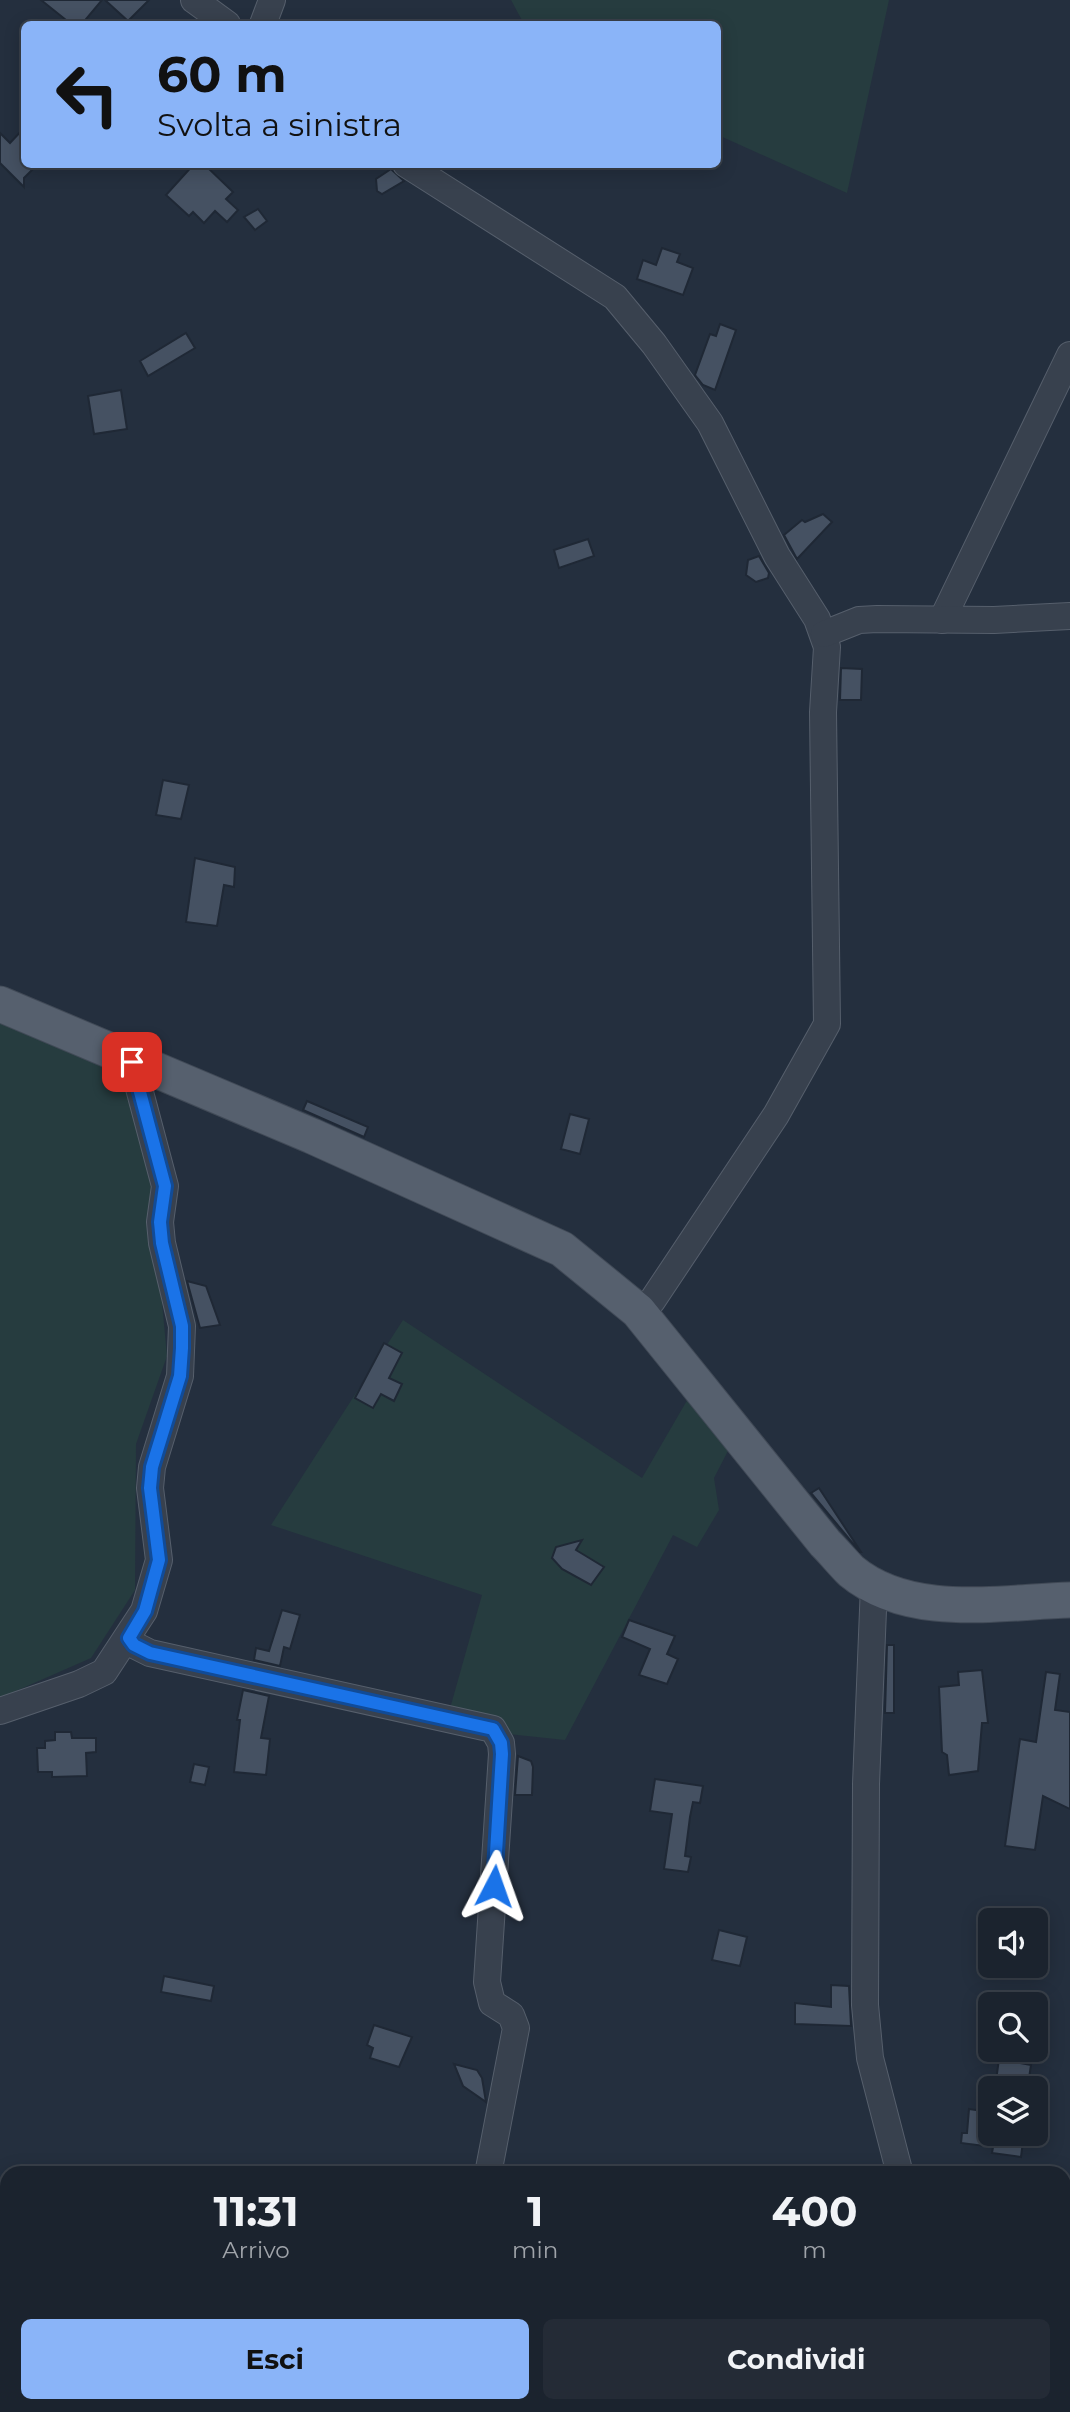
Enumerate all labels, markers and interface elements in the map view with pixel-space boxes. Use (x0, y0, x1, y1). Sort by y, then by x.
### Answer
text: 60 m (157, 45, 287, 104)
icon: left (42, 49, 133, 140)
text: Svolta a sinistra (157, 105, 402, 144)
pin (102, 1032, 162, 1092)
icon: arrive (113, 1043, 151, 1081)
position arrow (457, 1849, 531, 1923)
map controls (978, 1908, 1048, 2146)
button: sound (978, 1908, 1048, 1978)
button: search (978, 1992, 1048, 2062)
button: layers (978, 2076, 1048, 2146)
text: 11:31 (213, 2185, 299, 2237)
text: 1 (527, 2185, 543, 2237)
text: 400 (772, 2185, 858, 2237)
text: Arrivo (222, 2236, 290, 2264)
text: min (512, 2236, 558, 2264)
text: m (802, 2236, 827, 2264)
button: Esci (21, 2319, 529, 2399)
button: Condividi (543, 2319, 1050, 2399)

